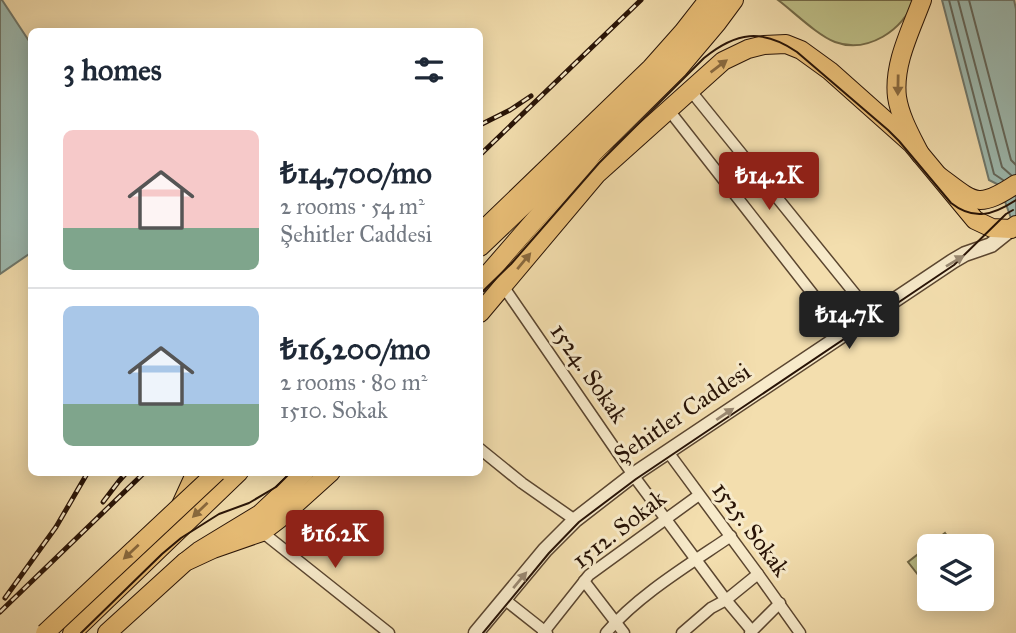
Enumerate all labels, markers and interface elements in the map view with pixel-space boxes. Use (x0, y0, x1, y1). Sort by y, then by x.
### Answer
icon: filters (410, 51, 448, 89)
text: 3 homes (63, 52, 162, 88)
one-way arrow (710, 59, 728, 73)
one-way arrow (892, 74, 904, 96)
pin: ₺14.2K (712, 152, 826, 212)
text: ₺14,700/mo (280, 155, 432, 191)
icon: home (119, 158, 203, 242)
text: ₺14.2K (735, 161, 803, 189)
text: 2 rooms · 54 m² (280, 192, 425, 220)
text: Şehitler Caddesi (280, 220, 432, 248)
one-way arrow (516, 252, 532, 270)
one-way arrow (945, 254, 964, 267)
pin: ₺14.7K (792, 292, 906, 351)
text: ₺14.7K (815, 300, 883, 328)
street label: 1524. Sokak (544, 317, 635, 429)
text: ₺16,200/mo (280, 331, 430, 367)
icon: home (119, 334, 203, 418)
street label: Şehitler Caddesi (608, 356, 756, 470)
text: 2 rooms · 80 m² (280, 368, 427, 396)
text: 1510. Sokak (280, 396, 388, 424)
one-way arrow (715, 408, 734, 421)
street label: 1525. Sokak (706, 476, 797, 583)
street label: 1512. Sokak (566, 483, 673, 575)
one-way arrow (192, 501, 209, 517)
pin: ₺16.2K (278, 510, 392, 570)
text: ₺16.2K (302, 519, 368, 547)
map controls (917, 534, 994, 611)
button: layers (917, 534, 994, 611)
one-way arrow (123, 544, 140, 560)
one-way arrow (512, 572, 527, 590)

